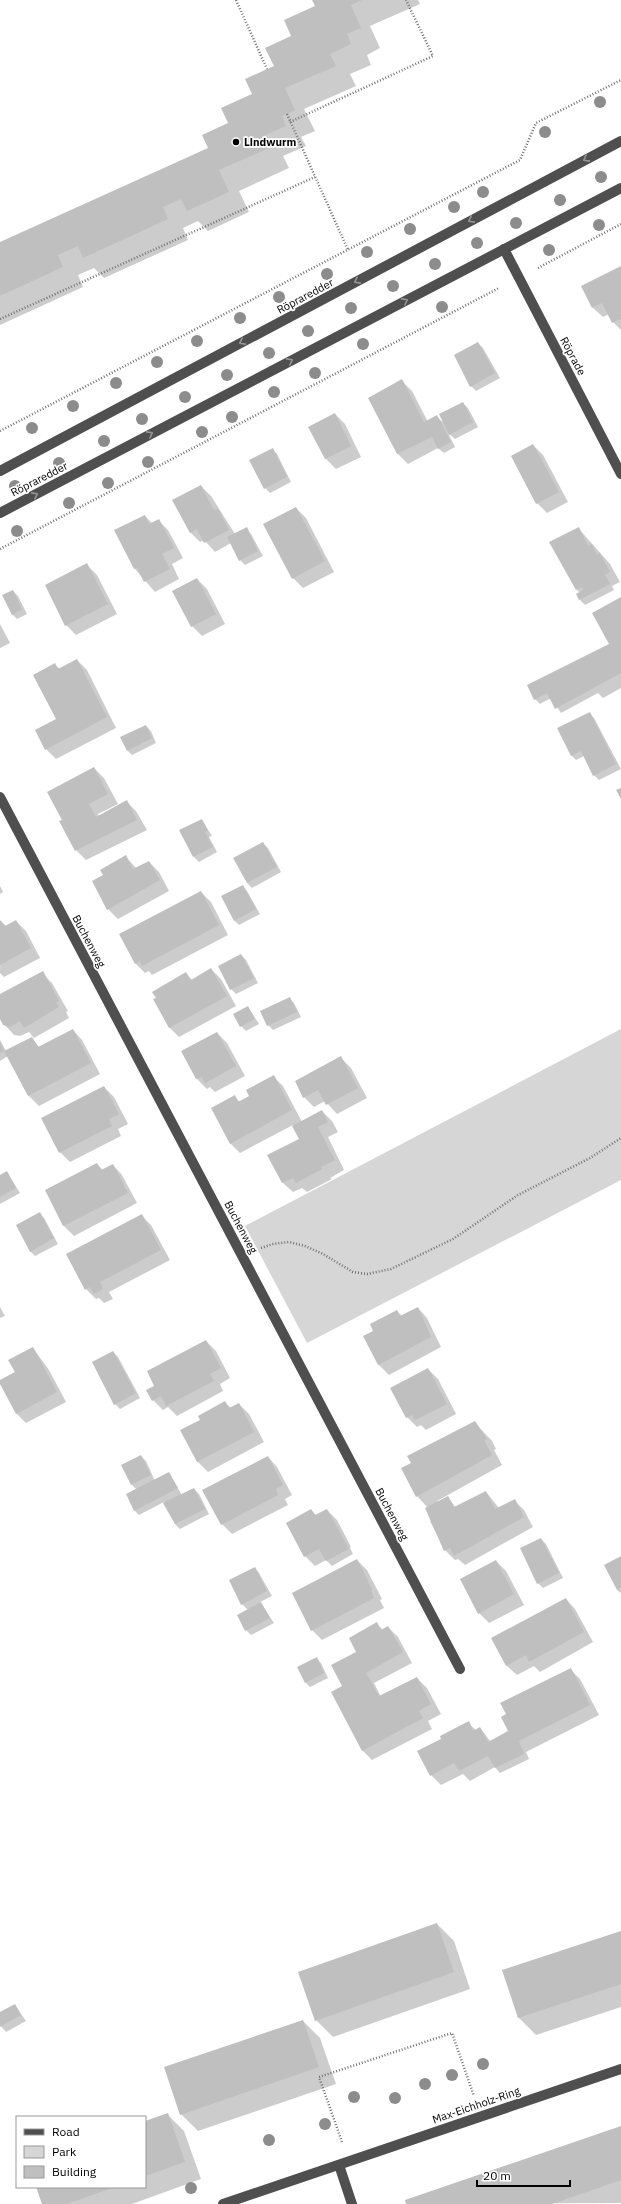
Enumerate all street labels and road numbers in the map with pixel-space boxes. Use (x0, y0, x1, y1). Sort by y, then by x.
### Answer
street label: Röpraredder (274, 275, 336, 317)
street label: Röprade (557, 334, 589, 378)
street label: Röpraredder (8, 459, 70, 499)
street label: Buchenweg (69, 912, 109, 970)
street label: Buchenweg (221, 1198, 261, 1256)
street label: Buchenweg (372, 1485, 412, 1543)
street label: Max-Eichholz-Ring (430, 2083, 522, 2127)

